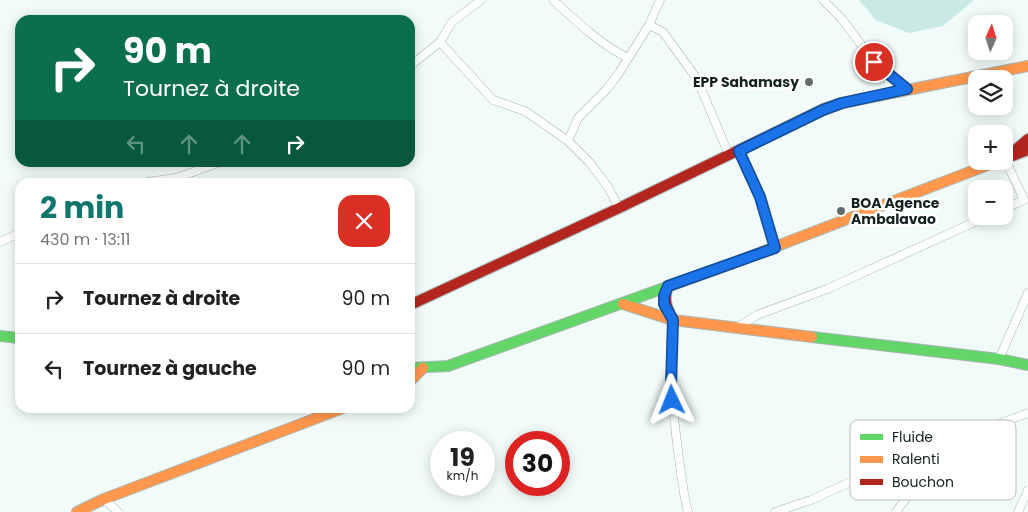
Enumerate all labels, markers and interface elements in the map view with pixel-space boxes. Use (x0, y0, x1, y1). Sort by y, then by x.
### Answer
north arrow (968, 15, 1012, 60)
map controls (968, 15, 1013, 225)
text: 90 m (123, 26, 212, 75)
icon: right (40, 35, 105, 100)
pin (853, 41, 895, 83)
icon: arrive (860, 48, 888, 76)
button: layers (968, 70, 1013, 115)
place label: EPP Sahamasy (693, 72, 799, 92)
text: Tournez à droite (123, 73, 300, 104)
marker: EPP Sahamasy (803, 76, 815, 88)
button: + (968, 125, 1013, 170)
icon: left (122, 130, 150, 158)
icon: ahead (175, 130, 203, 158)
icon: ahead (228, 130, 256, 158)
icon: right (281, 130, 309, 158)
button: − (968, 180, 1013, 225)
text: 2 min (40, 186, 124, 229)
place label: BOA Agence Ambalavao (851, 193, 940, 229)
button: close (338, 195, 390, 247)
marker: BOA Agence Ambalavao (835, 205, 847, 217)
text: 430 m · 13:11 (40, 228, 130, 251)
icon: right (40, 285, 68, 313)
text: Tournez à droite (83, 285, 240, 312)
text: 90 m (341, 285, 390, 312)
icon: left (40, 355, 68, 383)
text: Tournez à gauche (83, 355, 257, 382)
text: 90 m (341, 355, 390, 382)
position arrow (645, 373, 697, 425)
legend (850, 420, 1016, 500)
text: Fluide (892, 427, 933, 447)
speed limit sign: 30 (505, 431, 570, 496)
text: 19 (450, 440, 475, 475)
text: Ralenti (892, 449, 940, 469)
text: km/h (447, 467, 478, 484)
text: Bouchon (892, 472, 954, 492)

